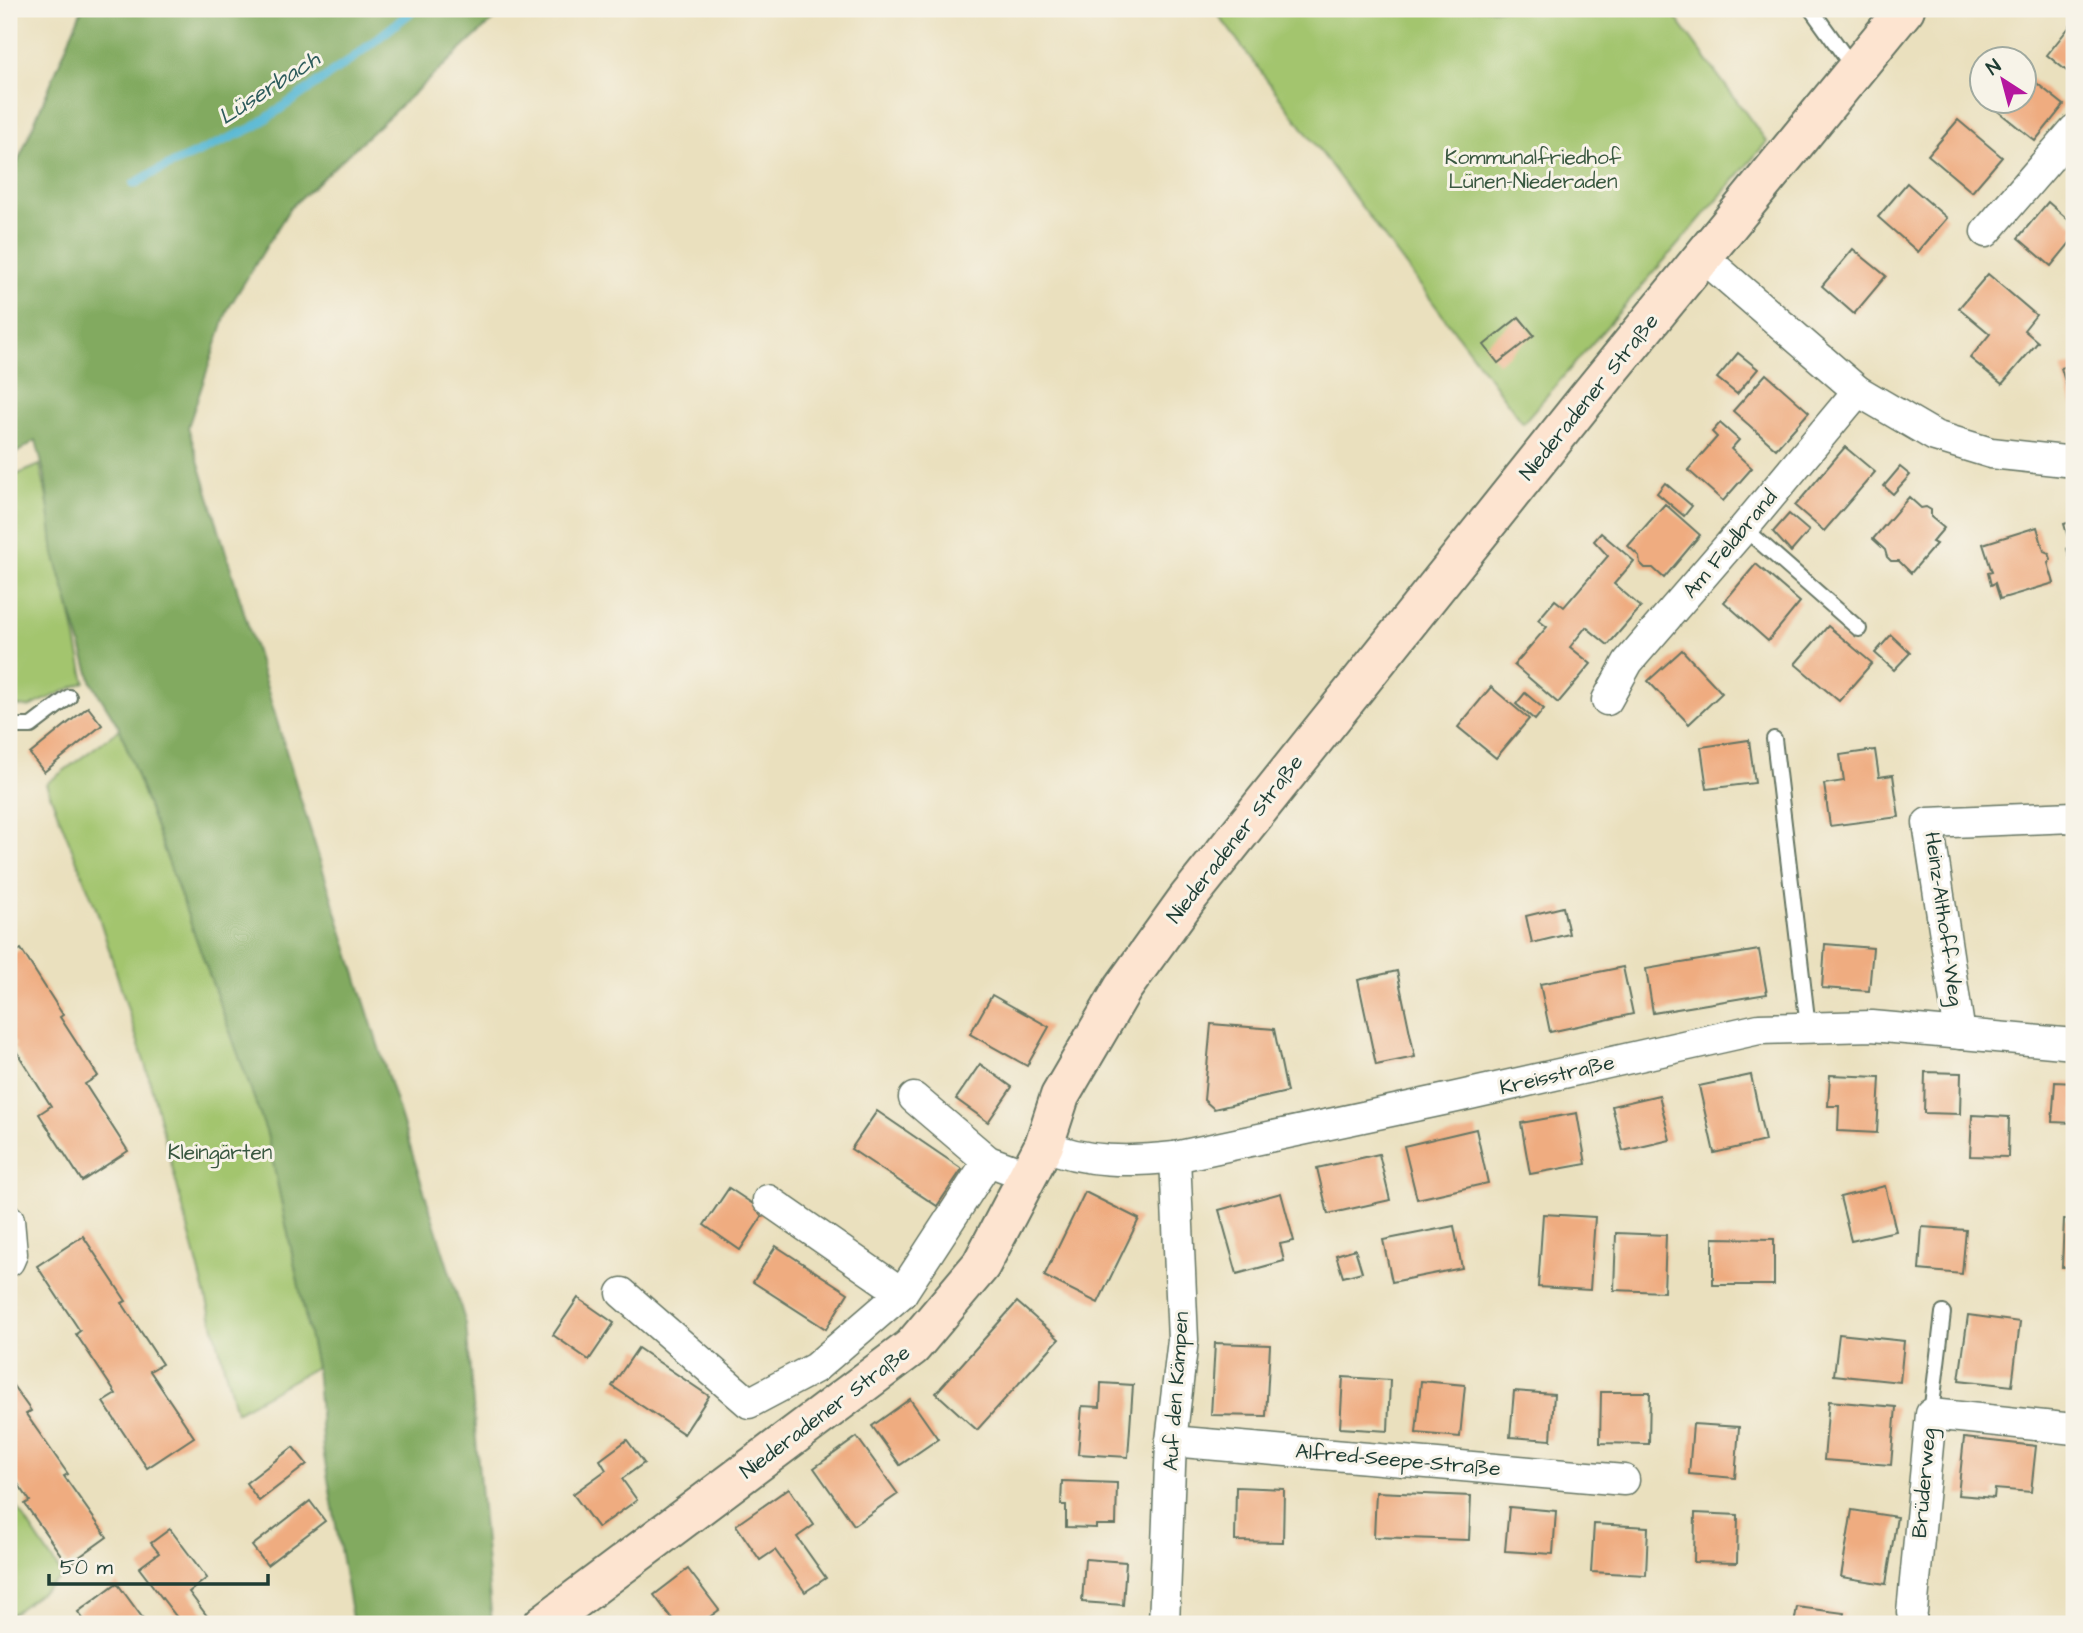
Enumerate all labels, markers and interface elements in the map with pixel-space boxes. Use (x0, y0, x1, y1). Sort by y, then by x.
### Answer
water label: Lüserbach (212, 42, 327, 133)
north arrow (1968, 46, 2038, 116)
text: N (1981, 53, 2007, 82)
park label: Kommunalfriedhof Lünen-Niederaden (1445, 143, 1622, 196)
street label: Niederadener Straße (1513, 308, 1665, 486)
street label: Am Feldbrand (1676, 483, 1784, 604)
street label: Niederadener Straße (1160, 749, 1310, 929)
street label: Heinz-Althoff-Weg (1915, 830, 1971, 1008)
street label: Kreisstraße (1497, 1048, 1617, 1102)
park label: Kleingärten (168, 1138, 272, 1169)
street label: Auf den Kämpen (1156, 1311, 1197, 1472)
street label: Niederadener Straße (734, 1338, 916, 1486)
street label: Brüderweg (1905, 1427, 1945, 1539)
street label: Alfred-Seepe-Straße (1294, 1437, 1502, 1484)
scale bar (49, 1542, 268, 1586)
text: 50 m (60, 1553, 114, 1582)

